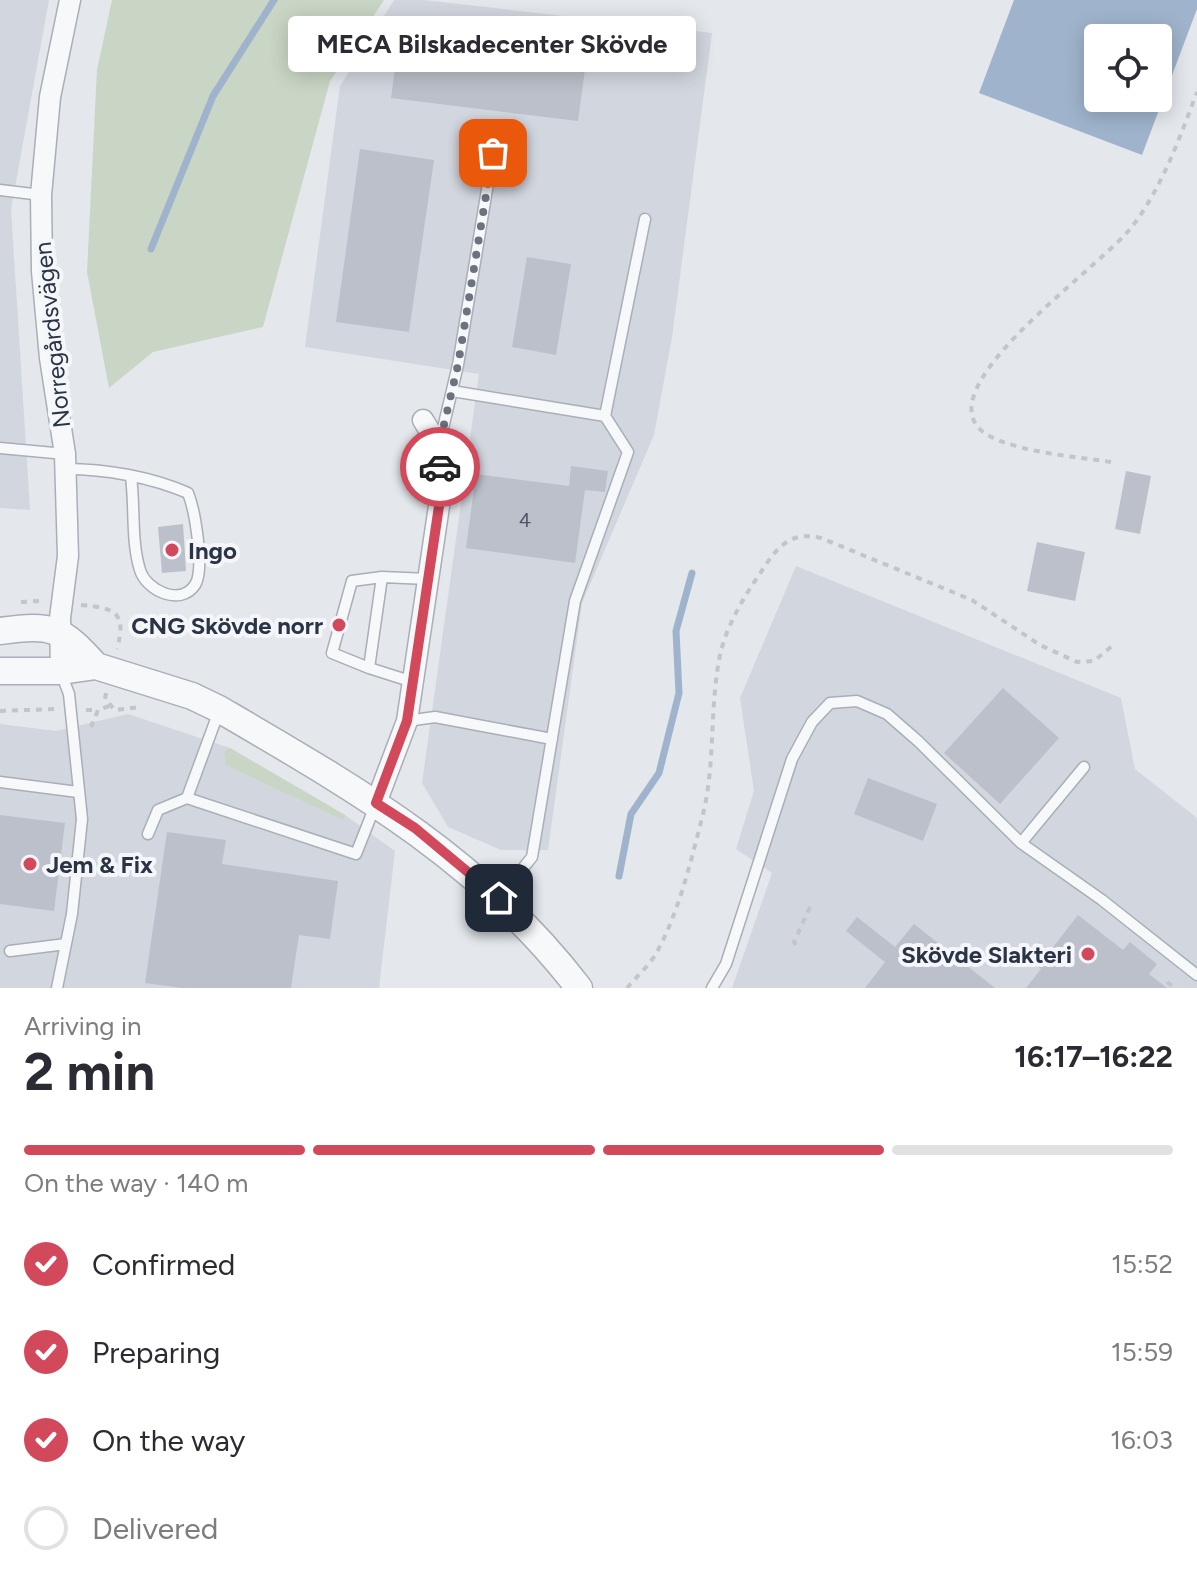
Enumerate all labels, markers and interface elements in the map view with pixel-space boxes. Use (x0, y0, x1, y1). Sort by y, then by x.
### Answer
callout: MECA Bilskadecenter Skövde (289, 17, 697, 73)
map controls (1084, 24, 1172, 112)
button: locate (1084, 24, 1172, 112)
text: MECA Bilskadecenter Skövde (316, 28, 668, 60)
pin (459, 119, 527, 187)
icon: bag (471, 131, 515, 175)
street label: Norregårdsvägen (28, 241, 76, 429)
courier (400, 427, 480, 507)
icon: car (418, 445, 462, 489)
house number: 4 (519, 508, 531, 532)
place label: Ingo (188, 536, 237, 565)
marker: Ingo (163, 541, 181, 559)
place label: CNG Skövde norr (131, 611, 323, 640)
marker: CNG Skövde norr (330, 616, 348, 634)
place label: Jem & Fix (46, 850, 153, 879)
marker: Jem & Fix (21, 855, 39, 873)
pin (465, 864, 533, 932)
icon: home (477, 876, 521, 920)
place label: Skövde Slakteri (901, 940, 1072, 969)
marker: Skövde Slakteri (1079, 945, 1097, 963)
text: Arriving in (24, 1010, 142, 1042)
text: 16:17–16:22 (1014, 1038, 1173, 1075)
text: 2 min (24, 1041, 155, 1103)
text: On the way · 140 m (24, 1167, 248, 1199)
icon: check (24, 1242, 68, 1286)
text: Confirmed (92, 1246, 235, 1283)
text: 15:52 (1111, 1248, 1173, 1280)
icon: check (24, 1330, 68, 1374)
text: Preparing (92, 1334, 220, 1371)
text: 15:59 (1111, 1336, 1173, 1368)
icon: check (24, 1418, 68, 1462)
text: On the way (92, 1422, 245, 1459)
text: 16:03 (1110, 1424, 1173, 1456)
text: Delivered (92, 1510, 218, 1547)

